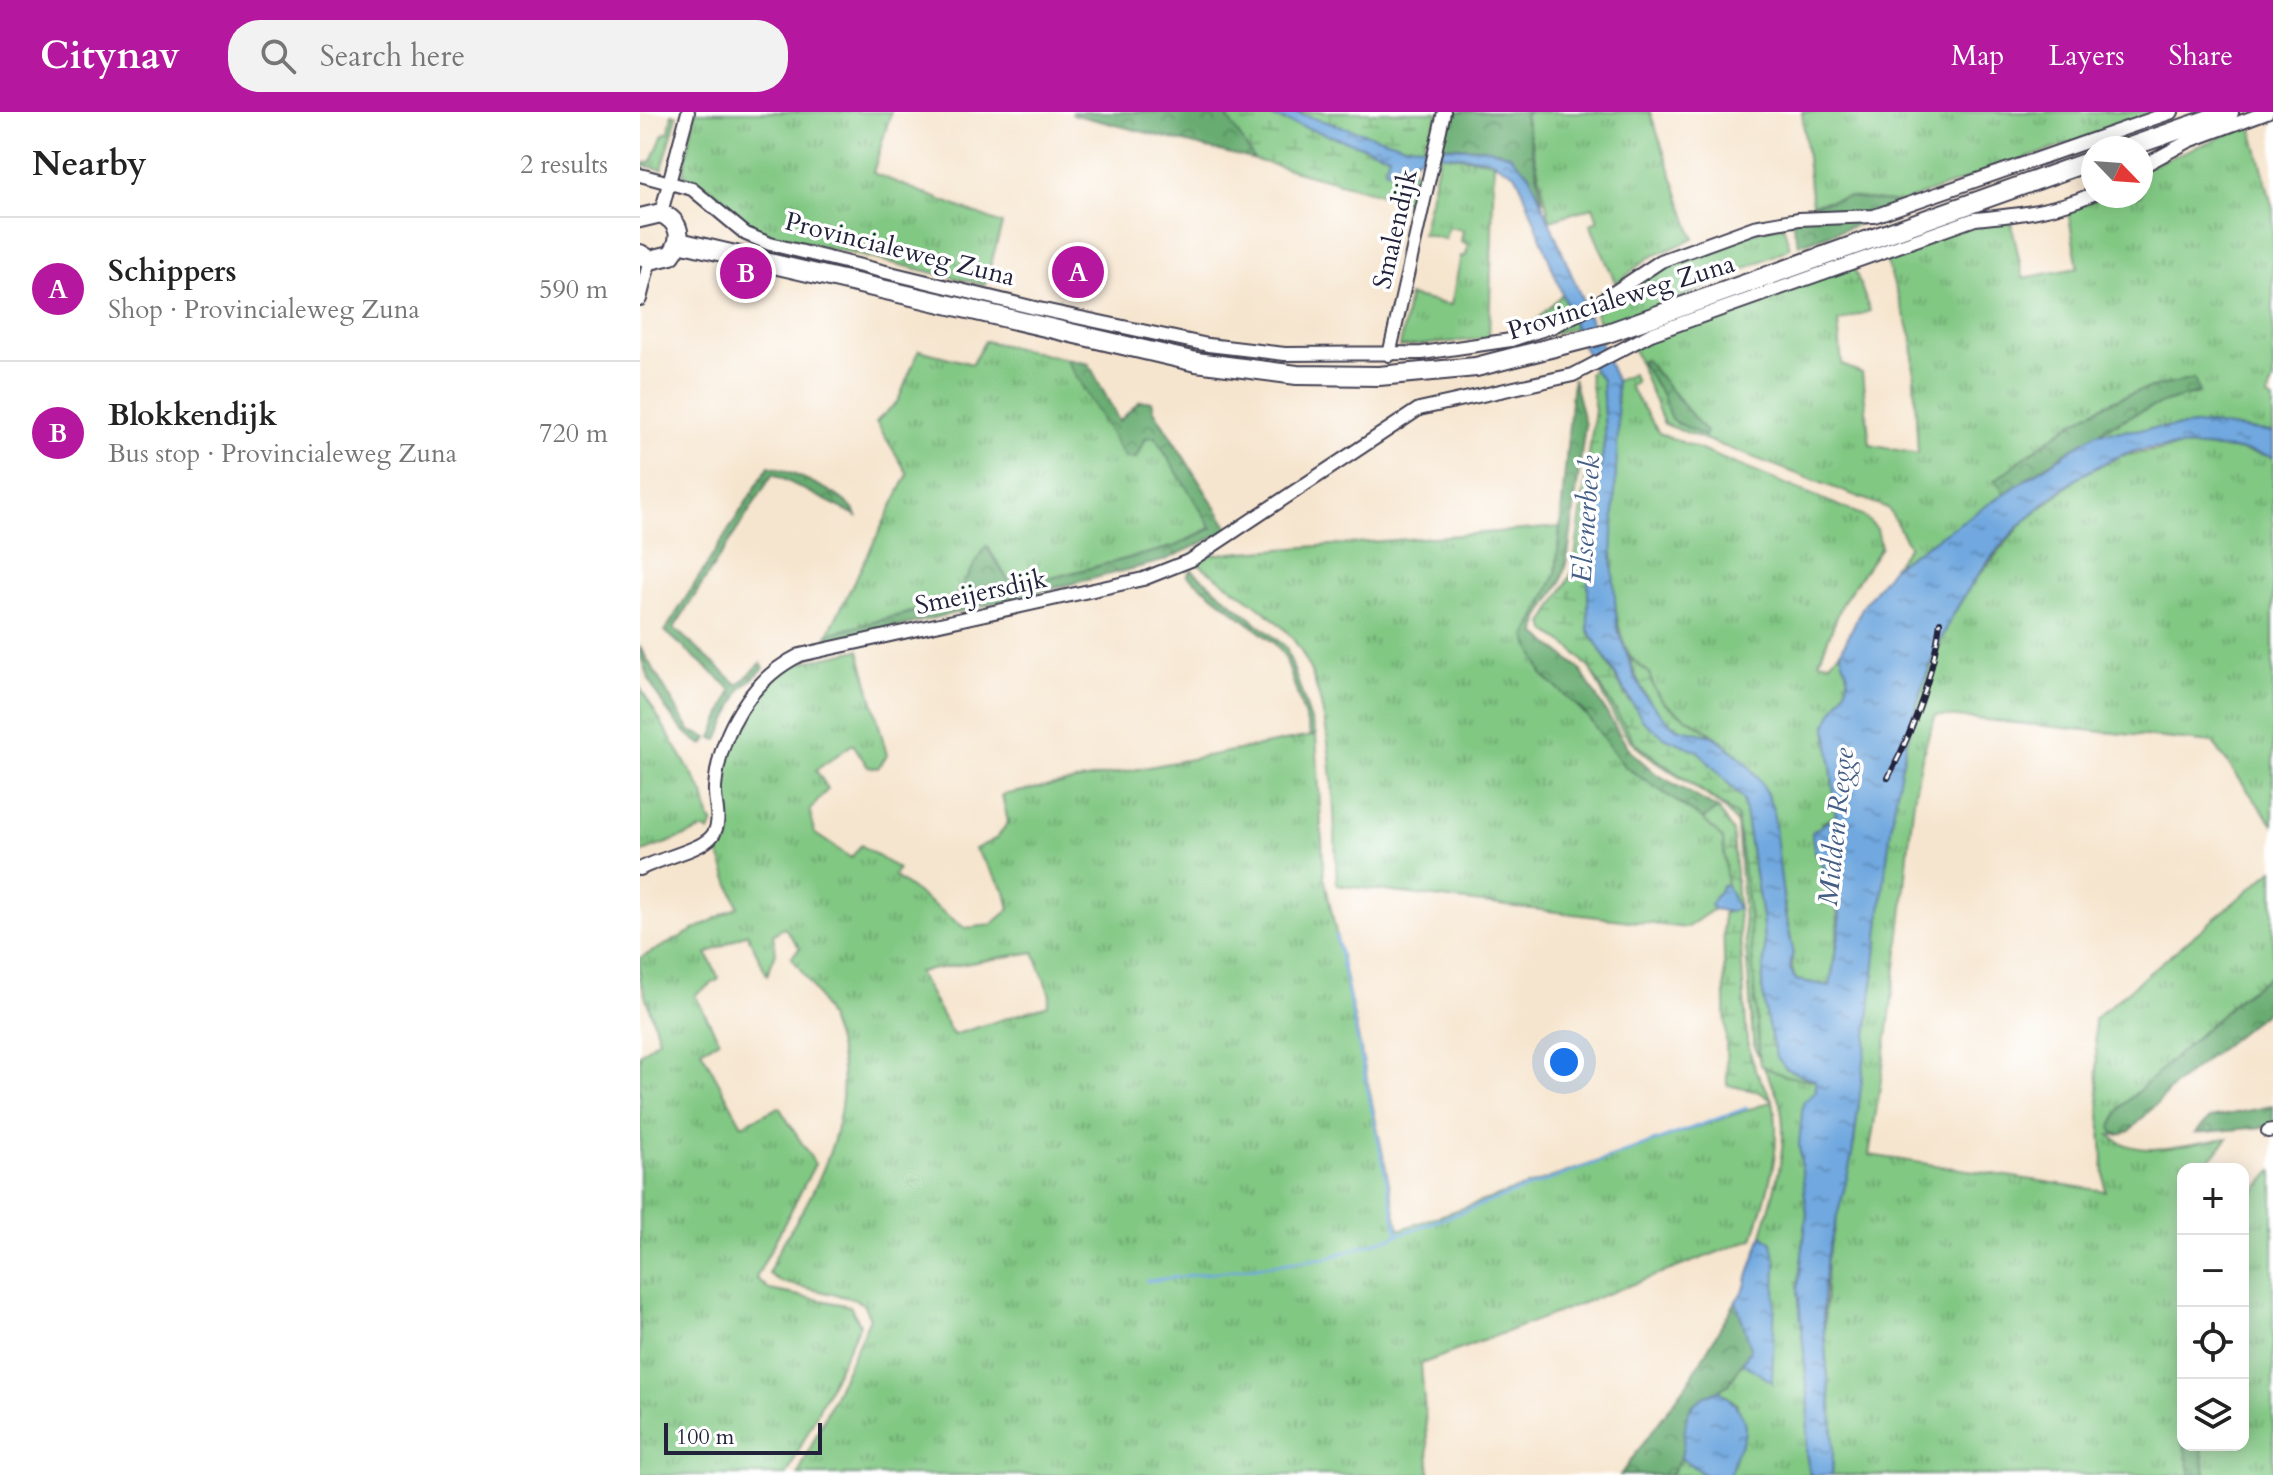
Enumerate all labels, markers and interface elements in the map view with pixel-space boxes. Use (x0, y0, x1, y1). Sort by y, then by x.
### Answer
search box (228, 20, 788, 92)
text: Citynav (40, 30, 180, 82)
icon: search (256, 34, 300, 78)
text: Search here (320, 36, 465, 77)
text: Map (1951, 37, 2004, 75)
text: Layers (2048, 37, 2125, 75)
text: Share (2169, 37, 2233, 75)
north arrow (2081, 136, 2153, 208)
text: Nearby (32, 141, 147, 187)
text: 2 results (520, 147, 608, 182)
street label: Smalendijk (1364, 166, 1426, 292)
street label: Provincialeweg Zuna (781, 203, 1019, 295)
pin: A (1052, 242, 1104, 302)
pin: B (720, 243, 772, 303)
street label: Provincialeweg Zuna (1503, 246, 1739, 348)
text: Schippers (108, 251, 237, 292)
text: A (48, 272, 68, 307)
text: 590 m (539, 272, 608, 307)
text: Shop · Provincialeweg Zuna (108, 292, 420, 327)
text: Blokkendijk (108, 395, 277, 436)
text: B (49, 416, 67, 451)
text: 720 m (539, 416, 608, 451)
text: Bus stop · Provincialeweg Zuna (108, 436, 457, 471)
water label: Elsenerbeek (1563, 454, 1609, 584)
street label: Smeijersdijk (912, 561, 1050, 623)
water label: Midden Regge (1809, 746, 1863, 908)
your location (1544, 1042, 1584, 1082)
map controls (2177, 1163, 2249, 1451)
button: + (2177, 1163, 2249, 1235)
button: − (2177, 1235, 2249, 1307)
button: locate (2177, 1307, 2249, 1379)
button: layers (2177, 1379, 2249, 1451)
scale bar (664, 1419, 822, 1455)
text: 100 m (676, 1422, 734, 1452)

